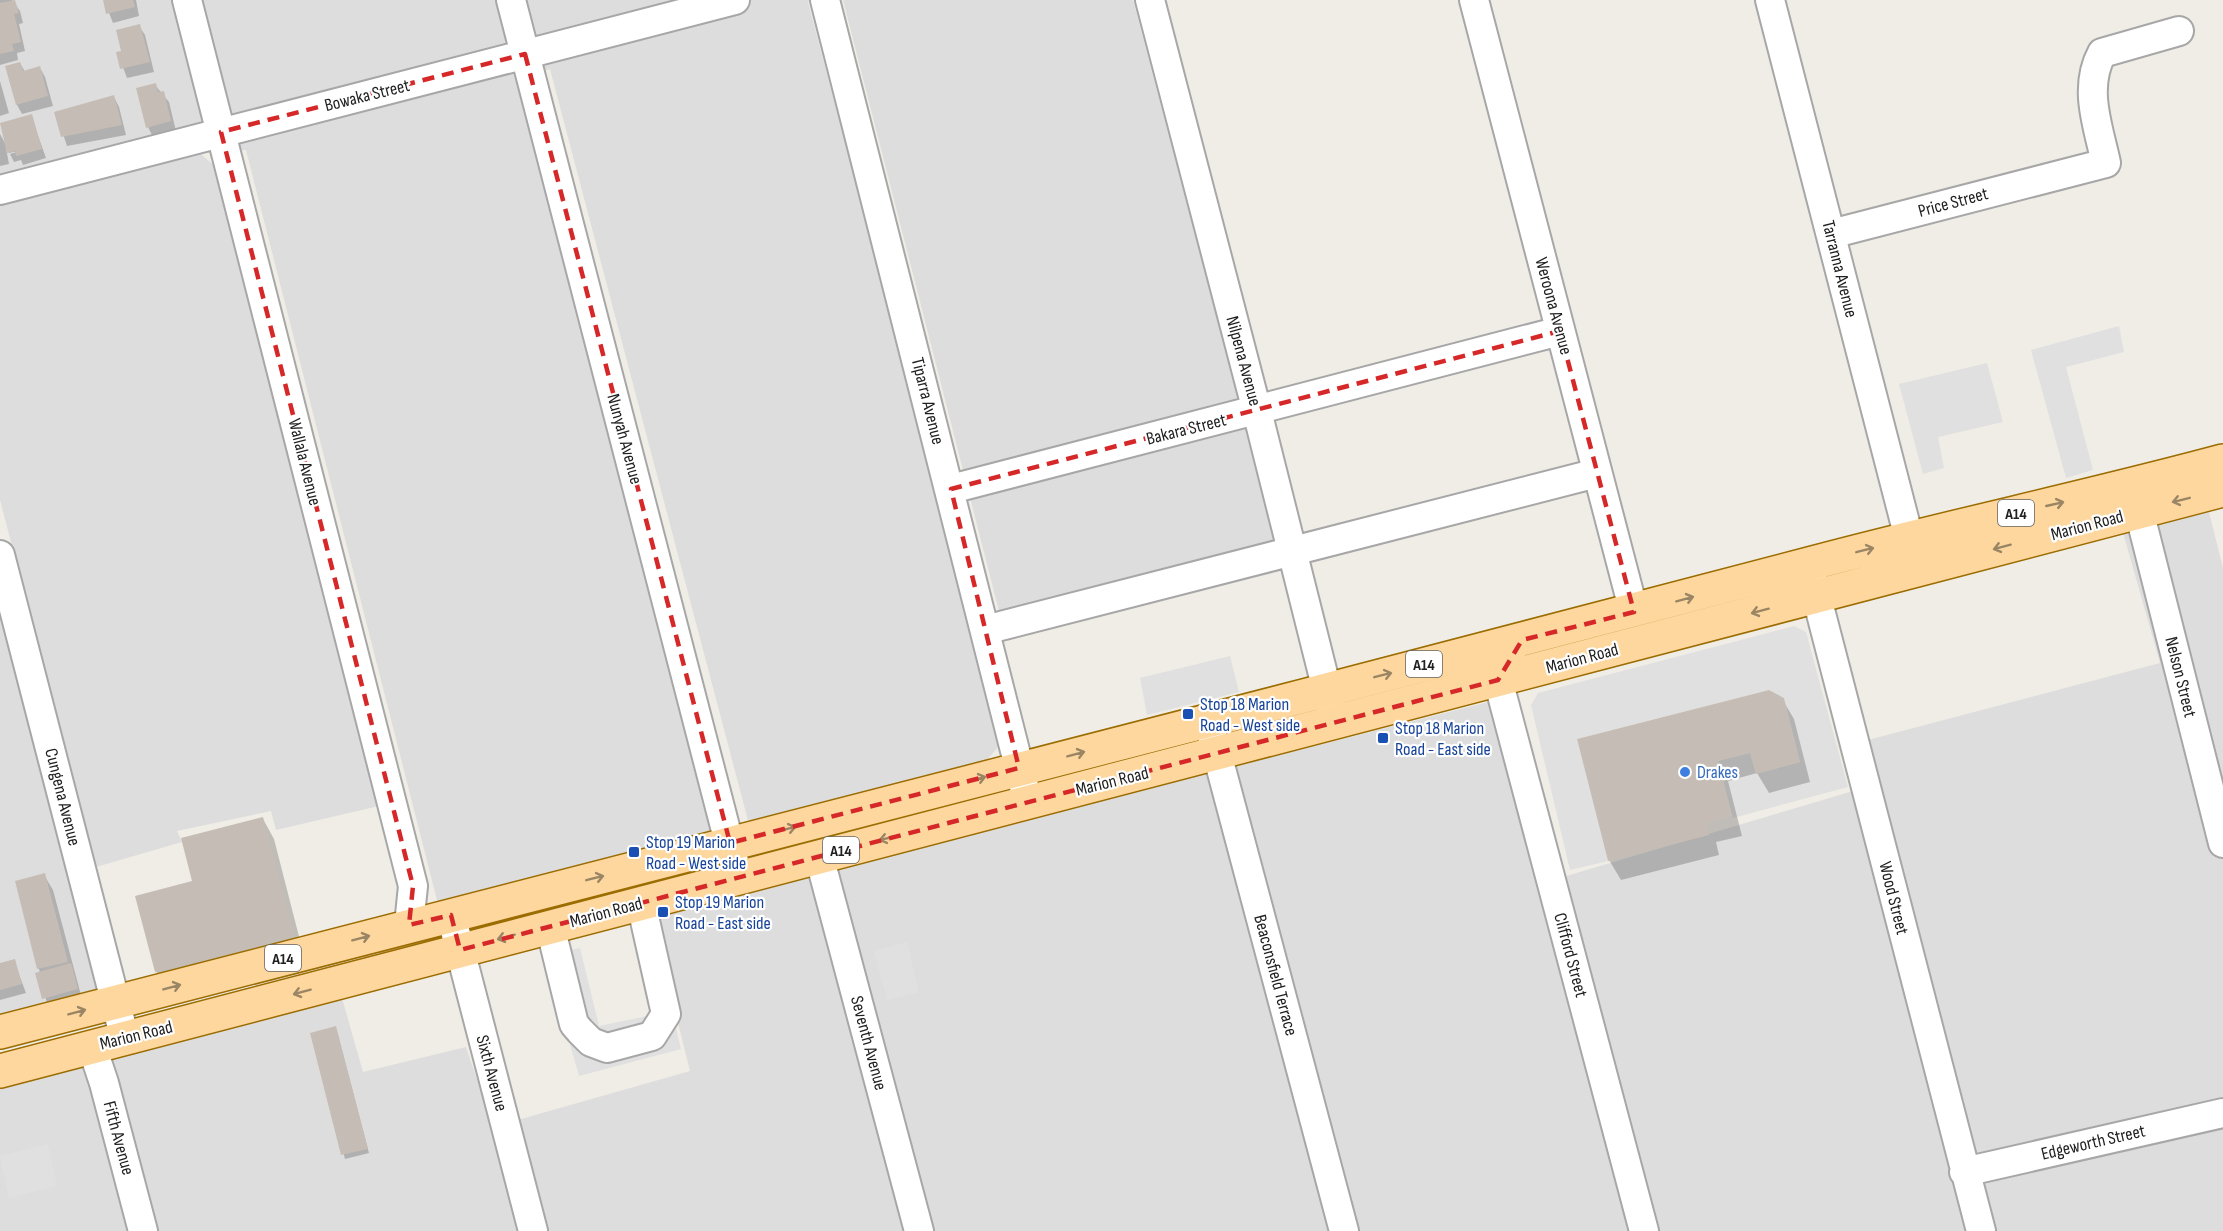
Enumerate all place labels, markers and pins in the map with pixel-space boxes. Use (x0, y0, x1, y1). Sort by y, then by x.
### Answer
place label: Stop 18 Marion Road - West side (1200, 694, 1300, 736)
marker: Stop 18 Marion Road - West side (1181, 707, 1195, 721)
place label: Stop 18 Marion Road - East side (1395, 718, 1491, 760)
marker: Stop 18 Marion Road - East side (1376, 731, 1390, 745)
place label: Drakes (1697, 762, 1738, 783)
marker: Drakes (1678, 765, 1692, 779)
place label: Stop 19 Marion Road - West side (646, 832, 746, 874)
marker: Stop 19 Marion Road - West side (627, 845, 641, 859)
place label: Stop 19 Marion Road - East side (675, 892, 771, 934)
marker: Stop 19 Marion Road - East side (656, 905, 670, 919)

